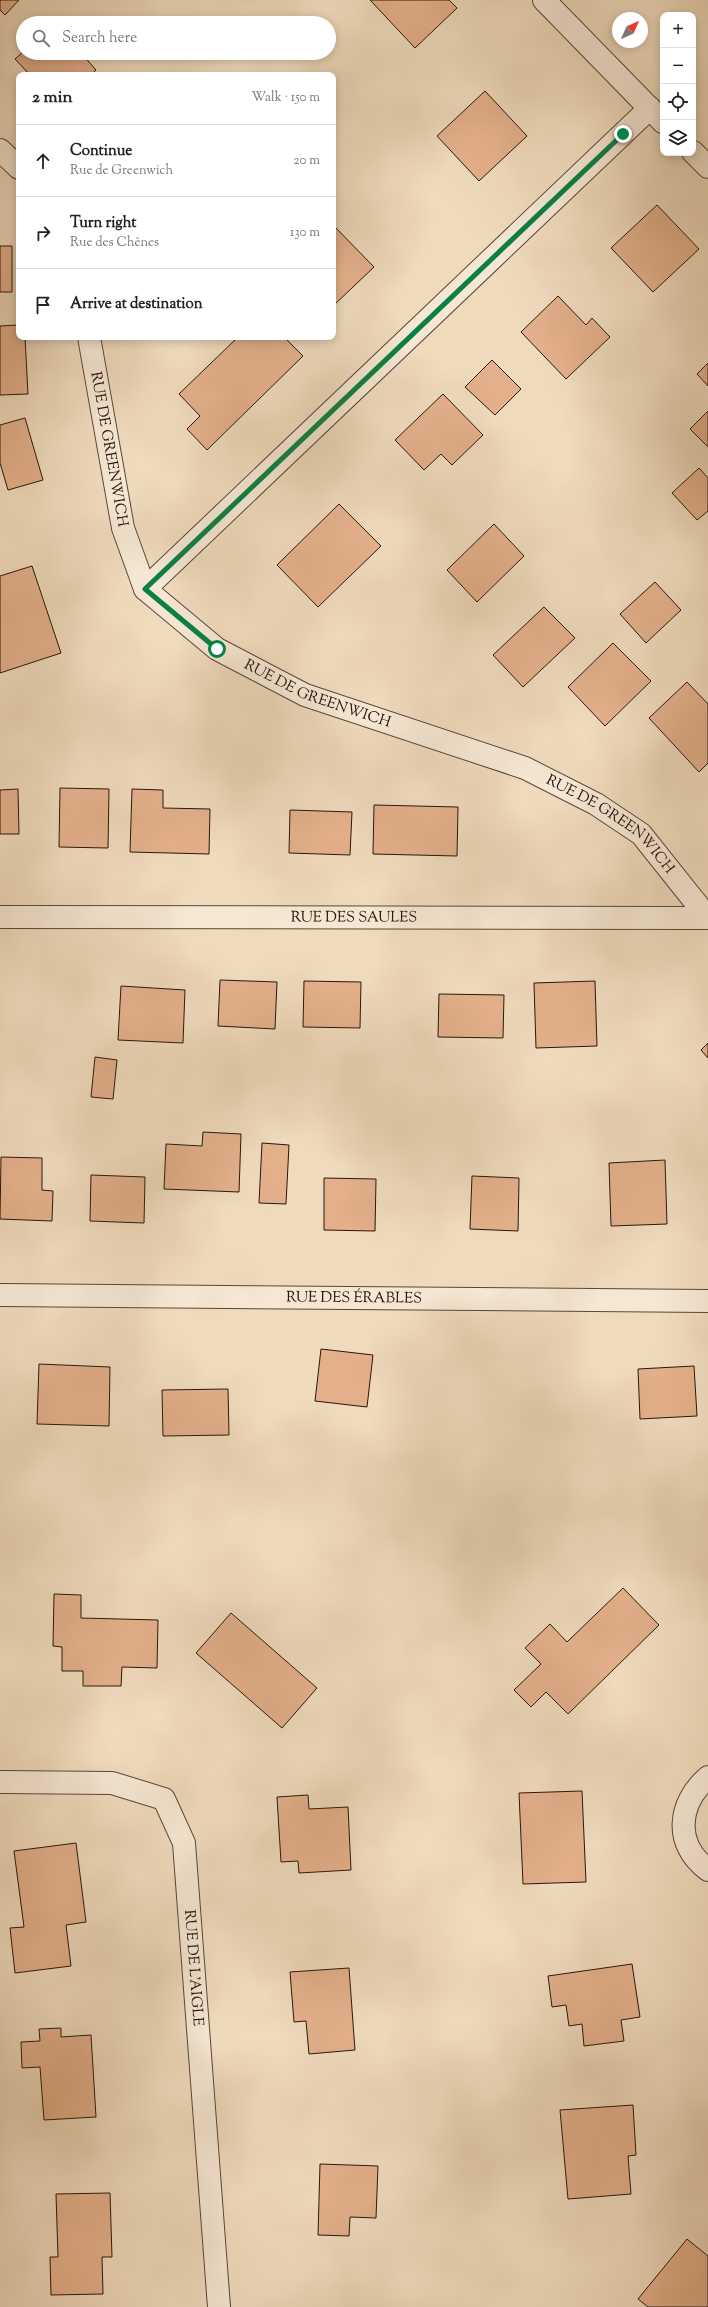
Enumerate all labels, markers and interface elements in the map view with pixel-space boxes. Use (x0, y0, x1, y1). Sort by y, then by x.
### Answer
north arrow (612, 12, 648, 48)
map controls (660, 12, 696, 156)
button: + (660, 12, 696, 48)
search box (16, 16, 336, 60)
icon: search (30, 27, 52, 49)
text: Search here (62, 28, 137, 49)
button: − (660, 48, 696, 84)
button: locate (660, 84, 696, 120)
text: 2 min (32, 86, 73, 110)
text: Walk · 150 m (251, 89, 320, 107)
button: layers (660, 120, 696, 156)
route end (614, 125, 632, 143)
text: Continue (70, 141, 132, 162)
icon: ahead (32, 150, 54, 172)
text: 20 m (294, 152, 320, 170)
text: Rue de Greenwich (70, 162, 173, 180)
text: Turn right (70, 213, 136, 234)
icon: right (32, 222, 54, 244)
text: 130 m (290, 224, 320, 242)
text: Rue des Chênes (70, 234, 159, 252)
icon: arrive (32, 294, 54, 316)
text: Arrive at destination (70, 294, 203, 315)
street label: RUE DE GREENWICH (85, 370, 133, 529)
route start (208, 640, 226, 658)
street label: RUE DE GREENWICH (240, 654, 394, 733)
street label: RUE DE GREENWICH (542, 770, 679, 878)
street label: RUE DES SAULES (291, 907, 417, 928)
street label: RUE DES ÉRABLES (286, 1286, 422, 1309)
street label: RUE DE L'AIGLE (179, 1909, 208, 2027)

